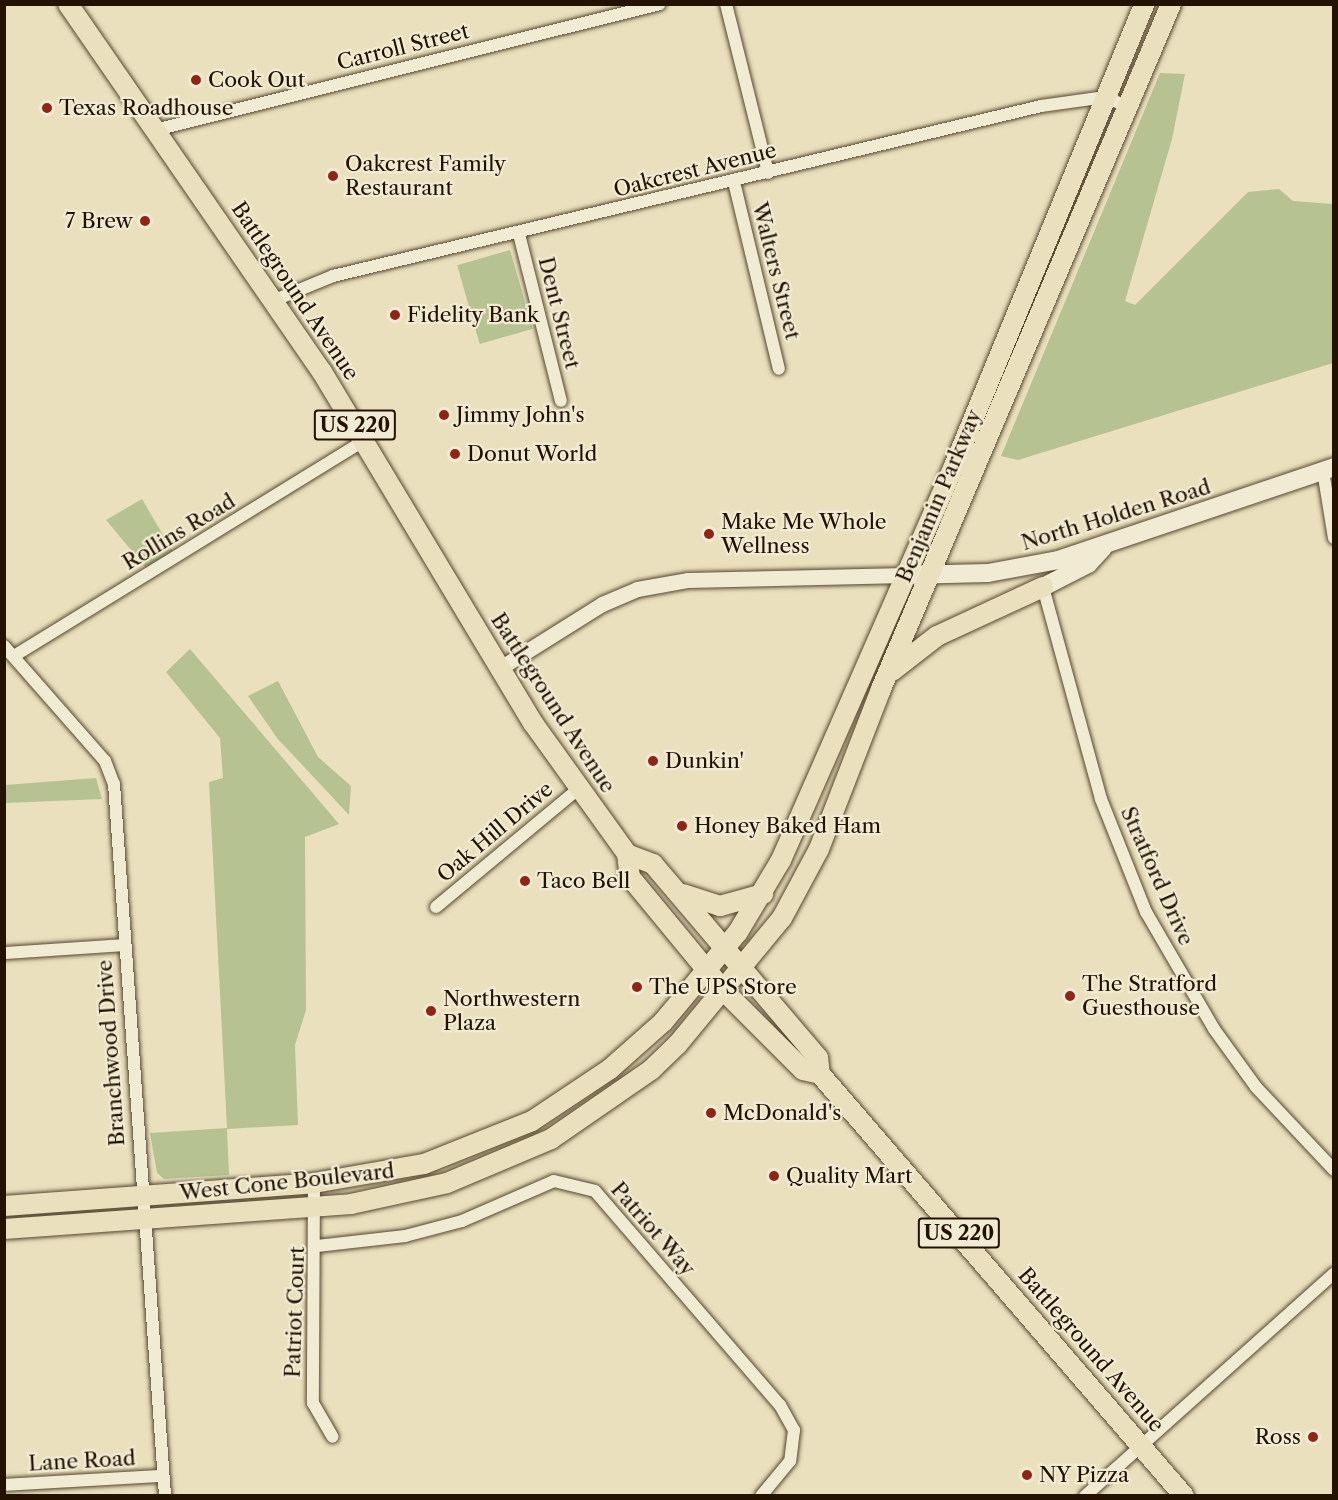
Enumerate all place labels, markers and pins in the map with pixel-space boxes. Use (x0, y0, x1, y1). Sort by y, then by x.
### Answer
place label: Cook Out (208, 67, 305, 93)
marker: Cook Out (189, 73, 203, 87)
place label: Texas Roadhouse (59, 95, 233, 121)
marker: Texas Roadhouse (40, 101, 54, 115)
place label: Oakcrest Family Restaurant (345, 151, 506, 201)
marker: Oakcrest Family Restaurant (326, 169, 340, 183)
place label: 7 Brew (65, 208, 133, 234)
marker: 7 Brew (138, 214, 152, 228)
place label: Fidelity Bank (407, 302, 540, 328)
marker: Fidelity Bank (388, 308, 402, 322)
place label: Jimmy John's (456, 402, 585, 428)
marker: Jimmy John's (437, 408, 451, 422)
place label: Donut World (467, 441, 598, 467)
marker: Donut World (448, 447, 462, 461)
place label: Make Me Whole Wellness (721, 509, 887, 559)
marker: Make Me Whole Wellness (702, 527, 716, 541)
place label: Dunkin' (665, 748, 744, 774)
marker: Dunkin' (646, 754, 660, 768)
place label: Honey Baked Ham (694, 813, 882, 839)
marker: Honey Baked Ham (675, 819, 689, 833)
place label: Taco Bell (537, 868, 630, 894)
marker: Taco Bell (518, 874, 532, 888)
place label: The Stratford Guesthouse (1082, 971, 1217, 1021)
place label: The UPS Store (649, 974, 797, 1000)
marker: The UPS Store (630, 980, 644, 994)
place label: Northwestern Plaza (443, 986, 580, 1036)
marker: The Stratford Guesthouse (1063, 989, 1077, 1003)
marker: Northwestern Plaza (424, 1004, 438, 1018)
place label: McDonald's (723, 1100, 841, 1126)
marker: McDonald's (704, 1106, 718, 1120)
place label: Quality Mart (786, 1163, 913, 1189)
marker: Quality Mart (767, 1169, 781, 1183)
place label: Ross (1255, 1424, 1301, 1450)
marker: Ross (1306, 1430, 1320, 1444)
place label: NY Pizza (1039, 1462, 1130, 1488)
marker: NY Pizza (1020, 1468, 1034, 1482)

